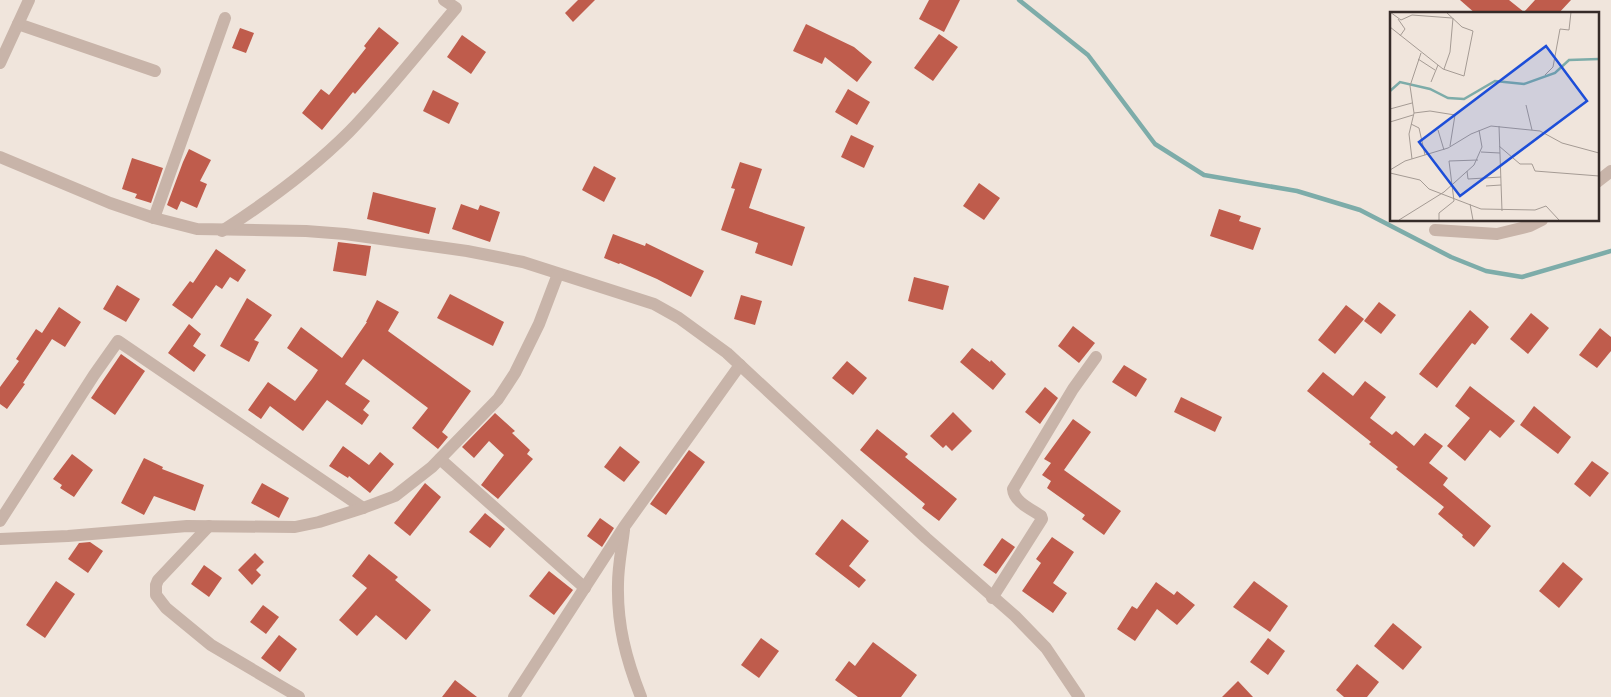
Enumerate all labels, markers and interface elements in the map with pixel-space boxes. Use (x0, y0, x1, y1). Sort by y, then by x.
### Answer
inset map (1390, 12, 1598, 221)

